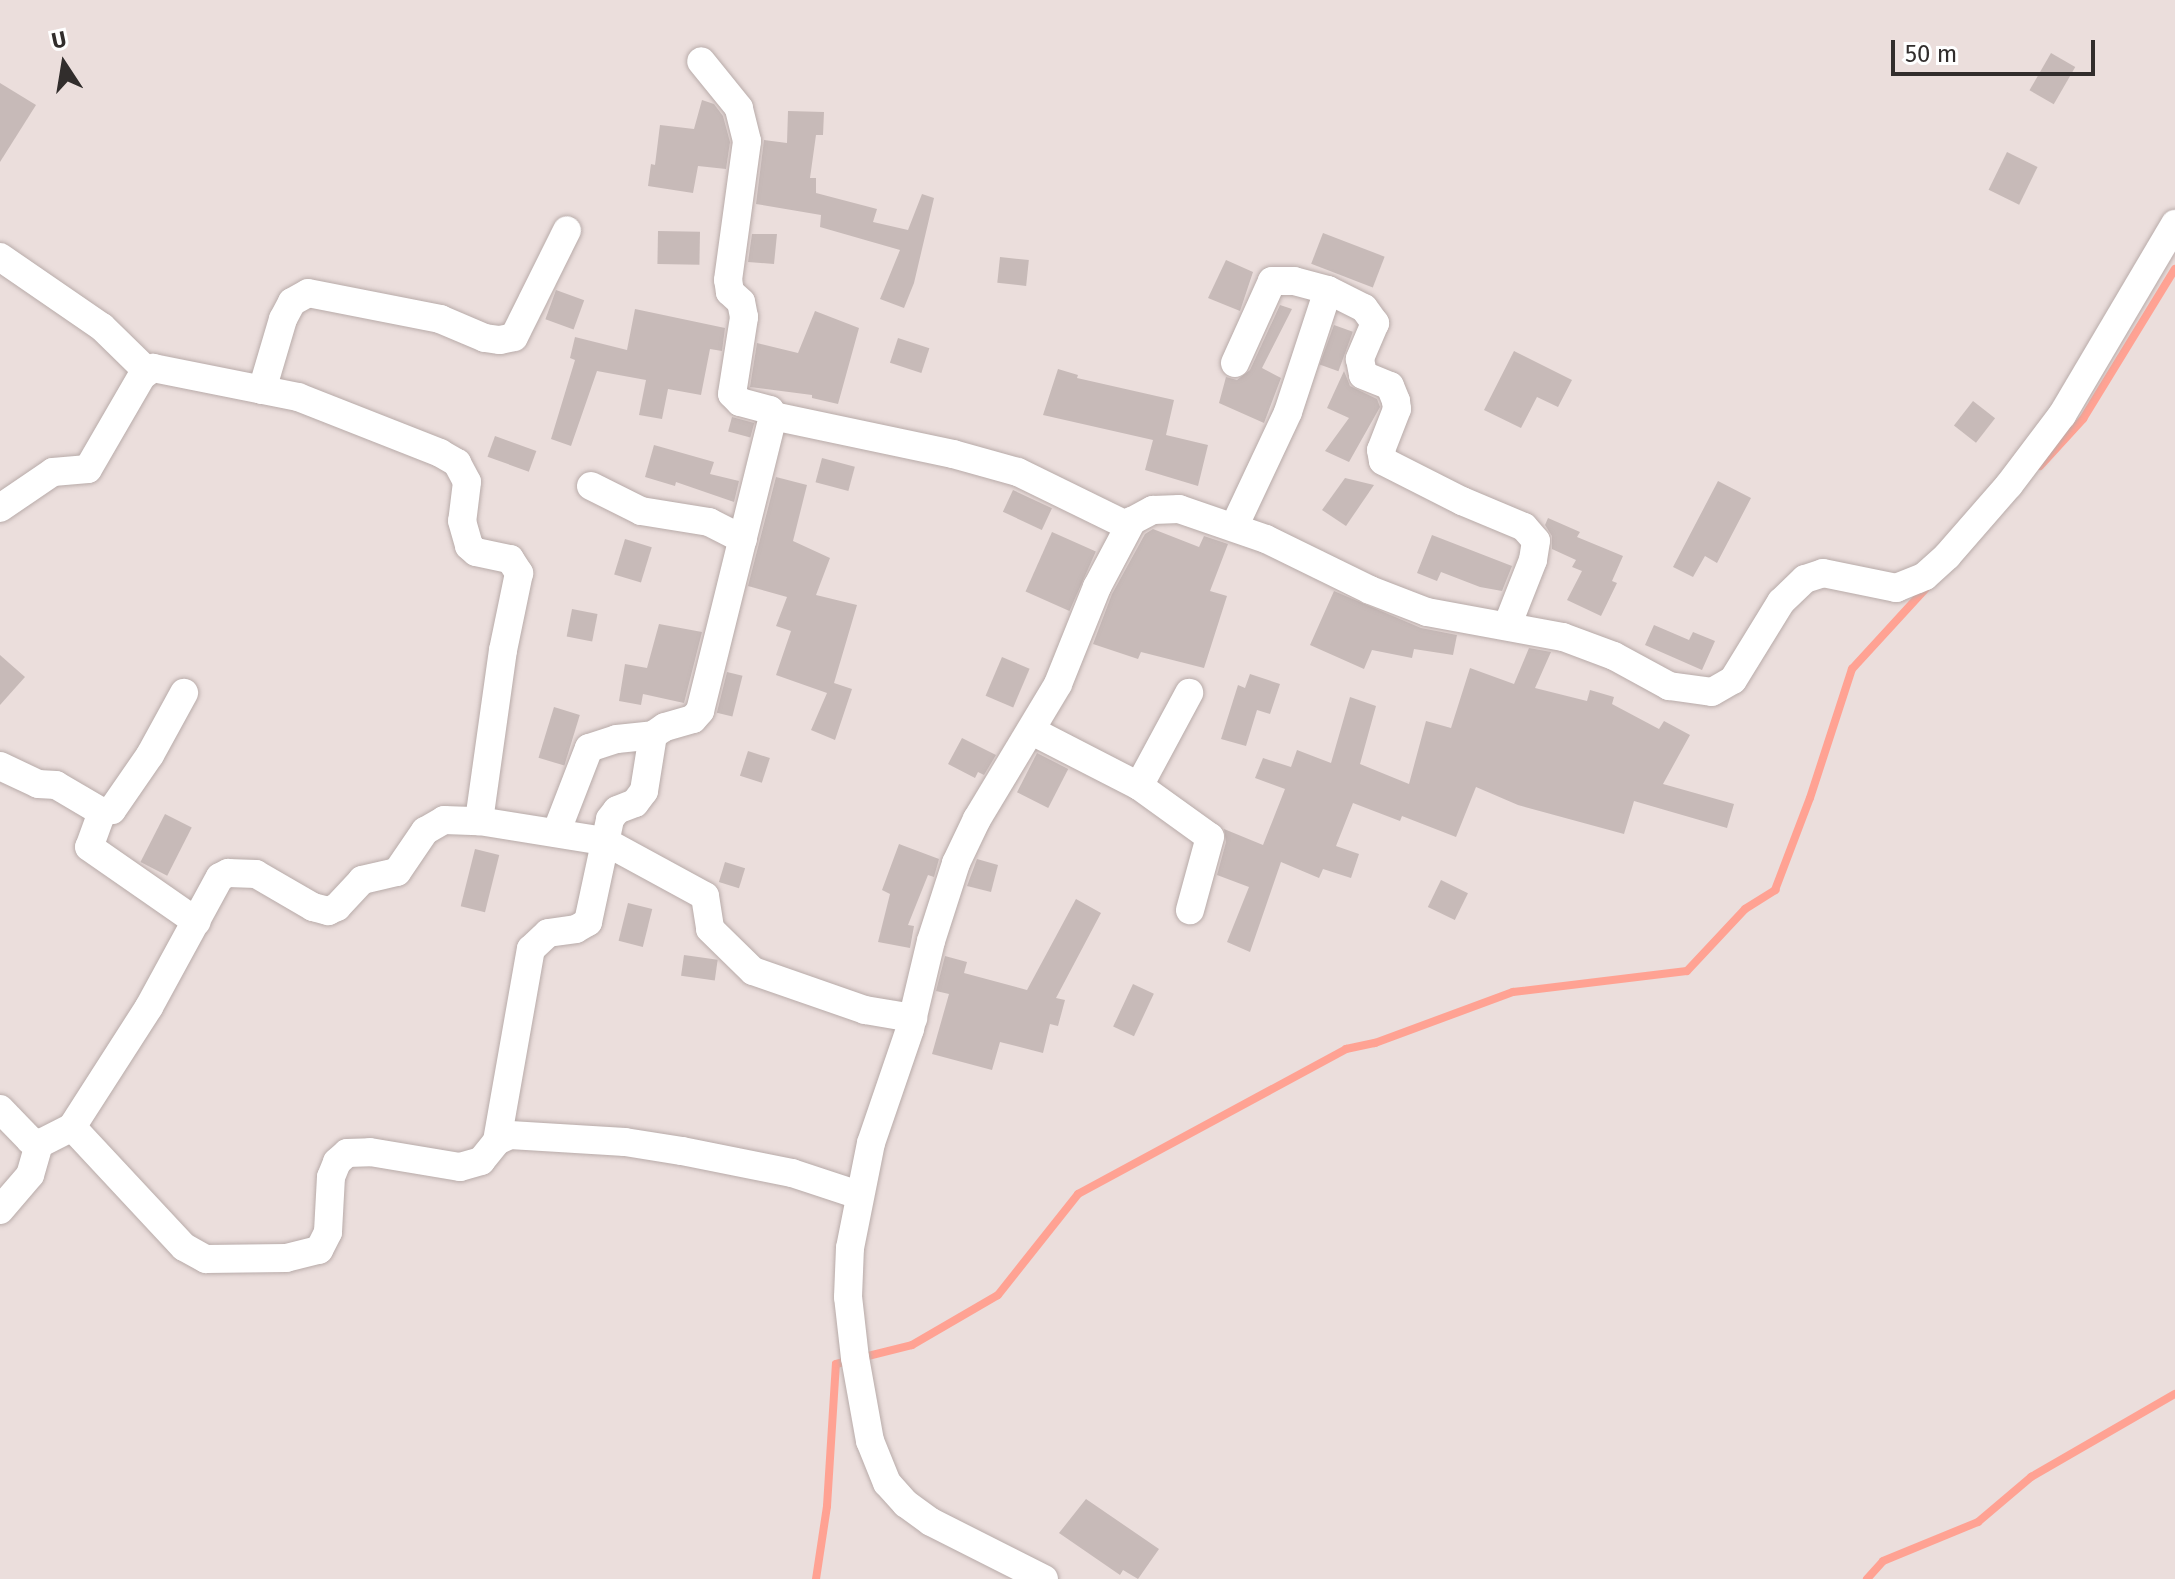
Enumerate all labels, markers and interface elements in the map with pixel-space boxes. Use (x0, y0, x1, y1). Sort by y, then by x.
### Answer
north arrow (24, 24, 104, 104)
scale bar (1895, 24, 2099, 74)
text: U (49, 25, 69, 55)
text: 50 m (1905, 40, 1957, 68)

